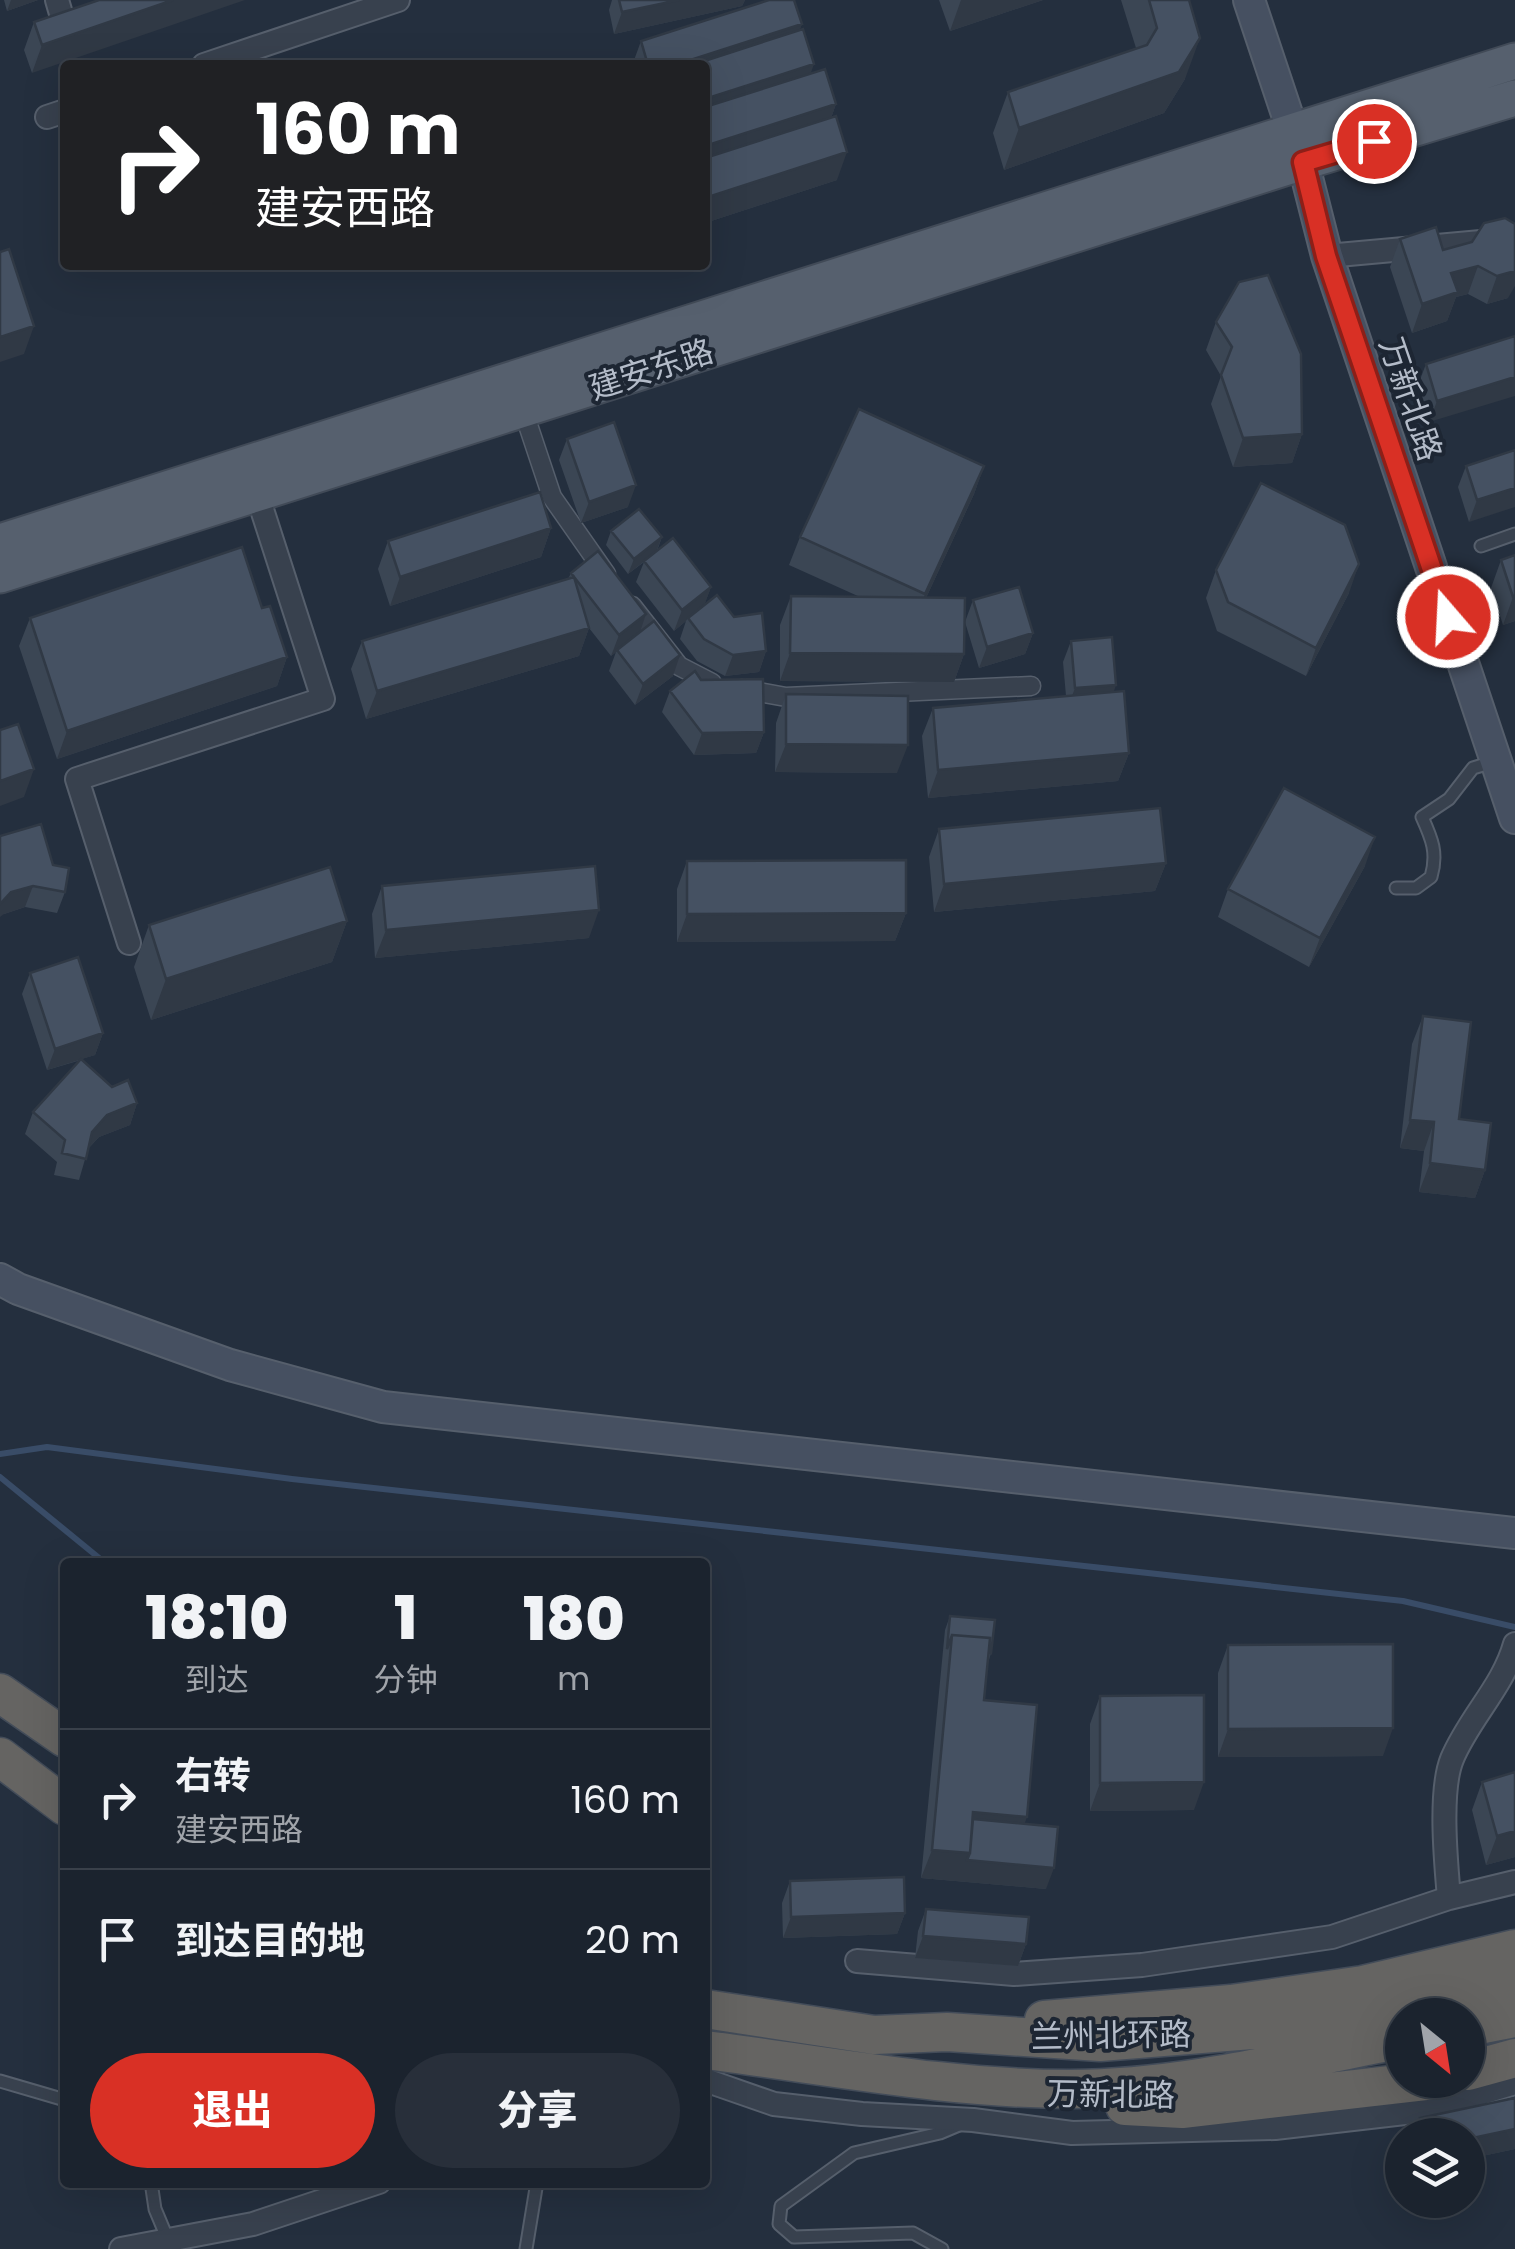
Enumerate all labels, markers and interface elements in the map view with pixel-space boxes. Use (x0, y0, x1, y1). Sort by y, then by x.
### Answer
text: 160 m (255, 80, 461, 179)
pin (1332, 99, 1417, 184)
icon: right (90, 100, 220, 230)
icon: arrive (1347, 114, 1402, 169)
text: 建安西路 (255, 177, 435, 240)
street label: 建安东路 (583, 328, 719, 410)
street label: 万新北路 (1369, 331, 1453, 467)
position arrow (1396, 565, 1500, 669)
text: 18:10 (145, 1576, 288, 1660)
text: 1 (394, 1576, 417, 1660)
text: 180 (523, 1577, 625, 1661)
text: m (557, 1656, 590, 1701)
text: 到达 (185, 1657, 249, 1702)
text: 分钟 (374, 1657, 438, 1702)
text: 右转 (175, 1749, 251, 1802)
icon: right (90, 1772, 145, 1827)
text: 160 m (571, 1773, 680, 1826)
text: 建安西路 (175, 1807, 303, 1852)
icon: arrive (90, 1912, 145, 1967)
text: 20 m (585, 1913, 680, 1966)
text: 到达目的地 (175, 1914, 365, 1967)
north arrow (1385, 1998, 1485, 2098)
map controls (1385, 1998, 1485, 2218)
street label: 兰州北环路 (1031, 2011, 1191, 2059)
button: 退出 (90, 2053, 375, 2168)
button: 分享 (395, 2053, 680, 2168)
street label: 万新北路 (1047, 2070, 1175, 2118)
button: layers (1385, 2118, 1485, 2218)

